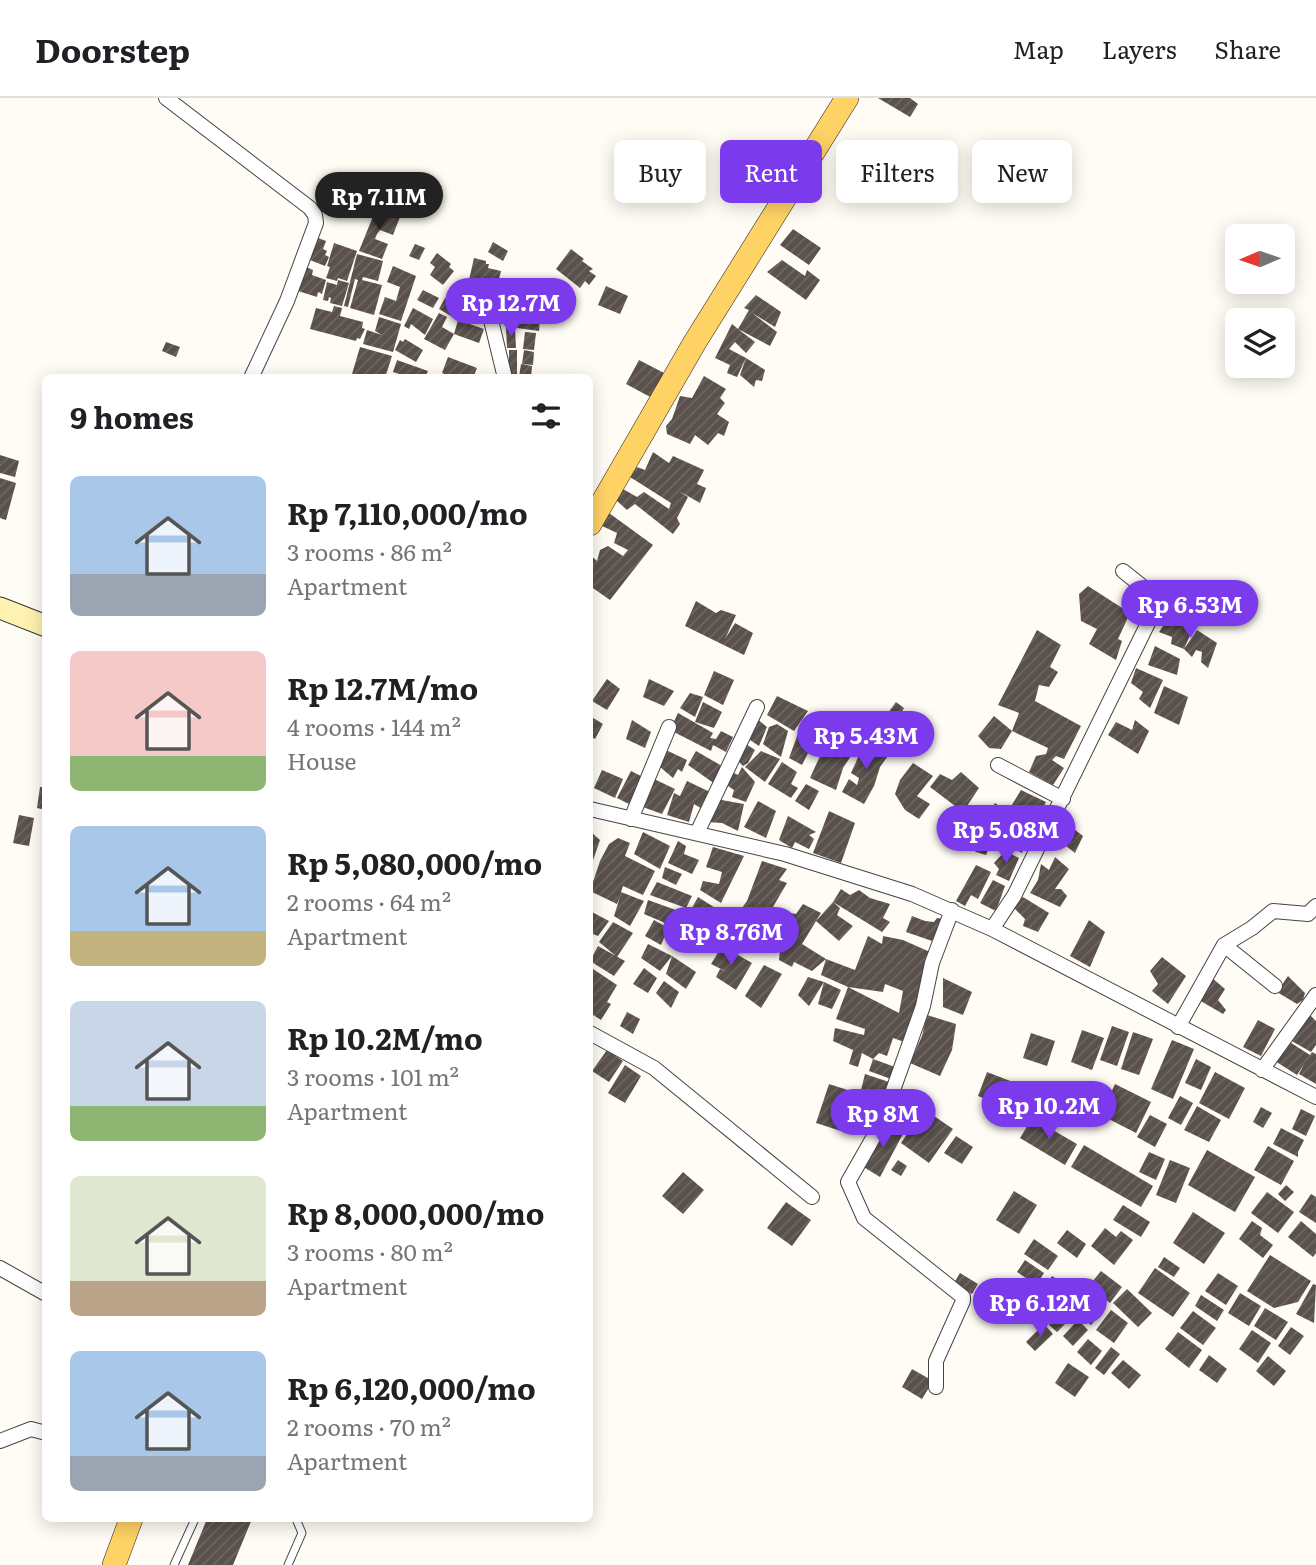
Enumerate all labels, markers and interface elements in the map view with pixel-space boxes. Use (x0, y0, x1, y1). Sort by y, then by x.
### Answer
text: Doorstep (35, 24, 190, 73)
text: Map (1013, 31, 1064, 66)
text: Layers (1102, 31, 1176, 66)
text: Share (1214, 31, 1281, 66)
chip: Buy (614, 140, 706, 203)
chip: Rent (720, 140, 822, 203)
chip: Filters (836, 140, 958, 203)
chip: New (972, 140, 1072, 203)
pin: Rp 7.11M (307, 172, 451, 232)
text: Rp 7.11M (331, 178, 427, 212)
north arrow (1225, 224, 1295, 294)
map controls (1225, 224, 1295, 378)
pin: Rp 12.7M (439, 278, 583, 338)
text: Rp 12.7M (461, 284, 561, 318)
button: layers (1225, 308, 1295, 378)
text: 9 homes (70, 394, 194, 438)
icon: filters (527, 397, 565, 435)
text: Rp 7,110,000/mo (287, 490, 528, 534)
icon: home (126, 504, 210, 588)
text: 3 rooms · 86 m² (287, 534, 452, 568)
text: Apartment (287, 568, 407, 602)
pin: Rp 6.53M (1118, 580, 1262, 640)
text: Rp 6.53M (1137, 586, 1243, 620)
text: Rp 12.7M/mo (287, 665, 478, 709)
icon: home (126, 679, 210, 763)
text: 4 rooms · 144 m² (287, 709, 461, 743)
pin: Rp 5.43M (794, 712, 938, 771)
text: Rp 5.43M (813, 717, 919, 751)
text: House (287, 743, 356, 777)
pin: Rp 5.08M (934, 806, 1078, 865)
text: Rp 5.08M (952, 811, 1060, 845)
text: Rp 5,080,000/mo (287, 840, 542, 884)
icon: home (126, 854, 210, 938)
text: 2 rooms · 64 m² (287, 884, 451, 918)
pin: Rp 8.76M (659, 908, 803, 967)
text: Rp 8.76M (679, 913, 783, 947)
text: Apartment (287, 918, 407, 952)
text: Rp 10.2M/mo (287, 1015, 483, 1059)
icon: home (126, 1029, 210, 1113)
text: 3 rooms · 101 m² (287, 1059, 459, 1093)
pin: Rp 10.2M (977, 1082, 1121, 1141)
text: Rp 10.2M (998, 1087, 1100, 1121)
pin: Rp 8M (834, 1090, 932, 1149)
text: Apartment (287, 1093, 407, 1127)
text: Rp 8M (847, 1095, 919, 1129)
text: Rp 8,000,000/mo (287, 1190, 544, 1234)
icon: home (126, 1204, 210, 1288)
text: 3 rooms · 80 m² (287, 1234, 453, 1268)
text: Apartment (287, 1268, 407, 1302)
pin: Rp 6.12M (968, 1278, 1112, 1338)
text: Rp 6.12M (989, 1284, 1091, 1318)
text: Rp 6,120,000/mo (287, 1365, 536, 1409)
icon: home (126, 1379, 210, 1463)
text: 2 rooms · 70 m² (287, 1409, 451, 1443)
text: Apartment (287, 1443, 407, 1477)

